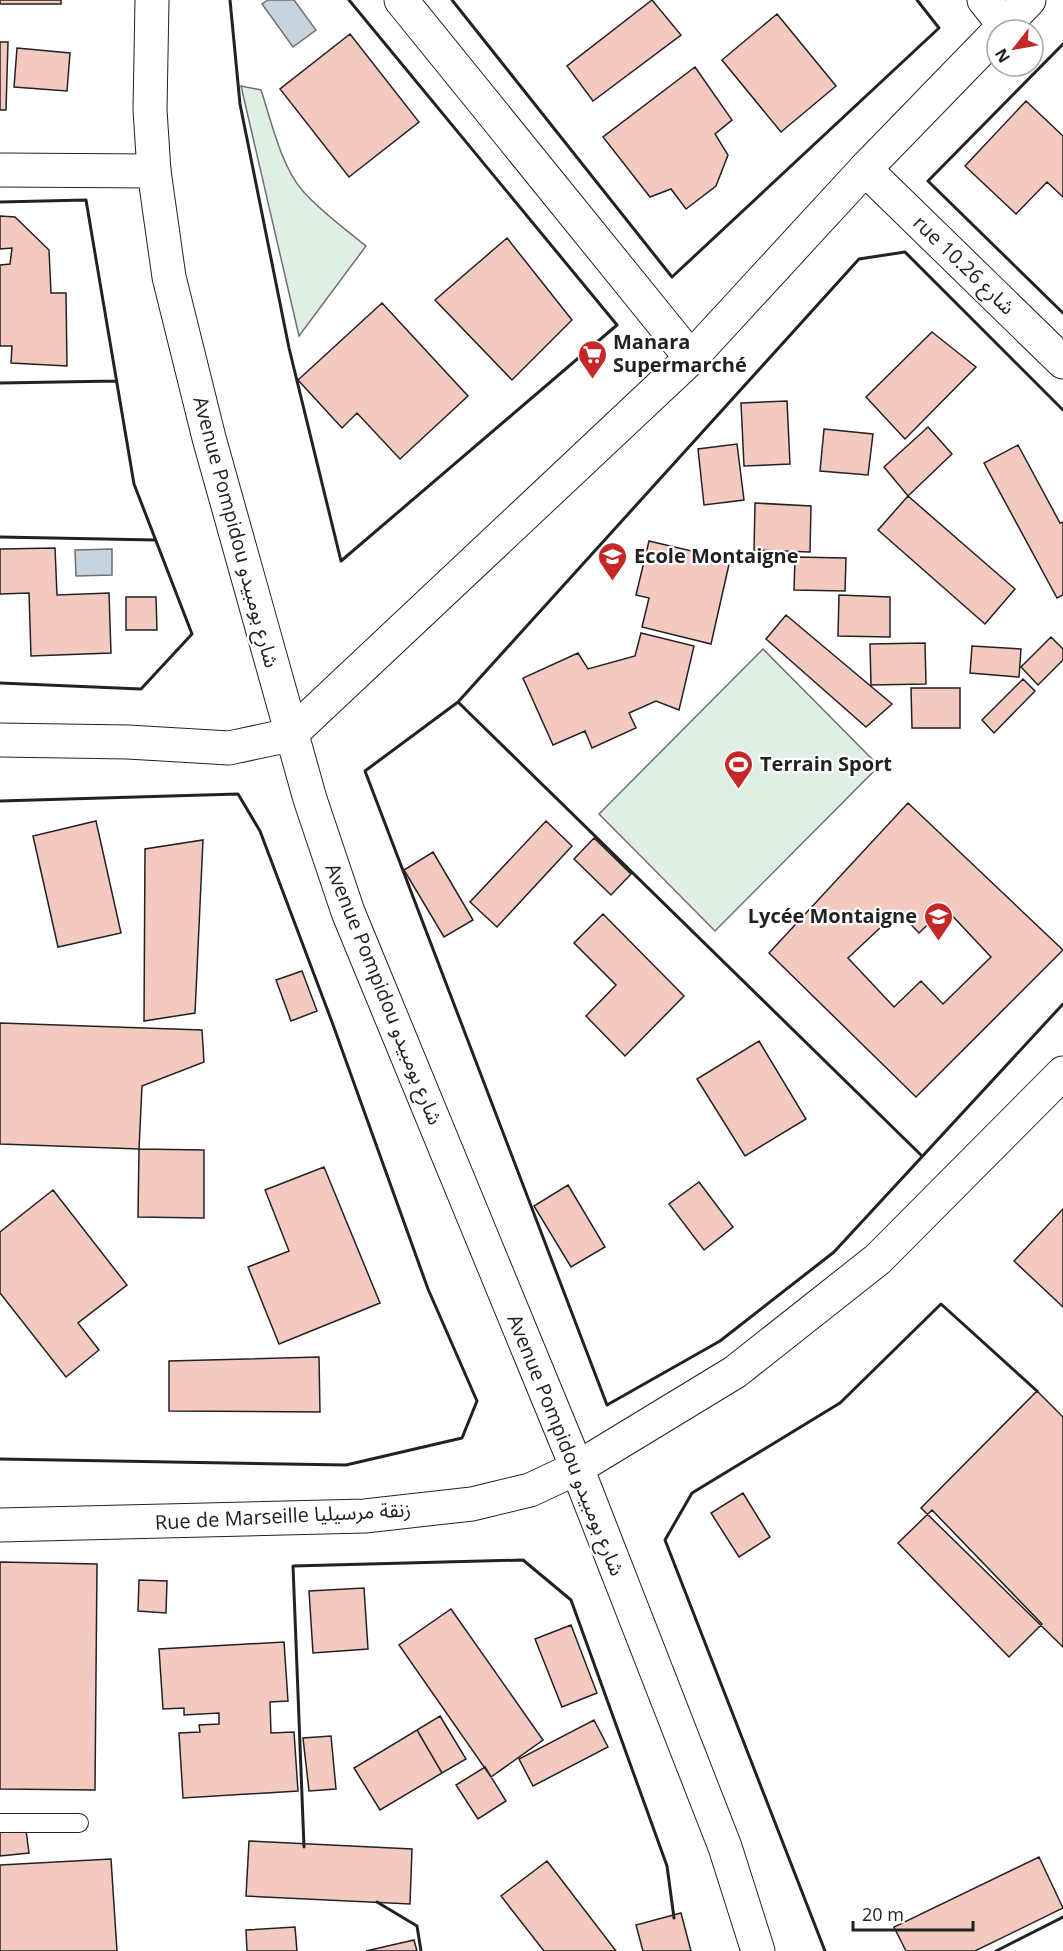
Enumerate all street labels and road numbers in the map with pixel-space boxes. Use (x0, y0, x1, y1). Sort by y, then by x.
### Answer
street label: rue 10.26 شارع (906, 209, 1021, 322)
street label: Avenue Pompidou شارع بومبيدو (185, 393, 286, 671)
street label: Avenue Pompidou شارع بومبيدو (318, 859, 449, 1129)
street label: Avenue Pompidou شارع بومبيدو (500, 1310, 631, 1580)
street label: Rue de Marseille زنقة مرسيليا (154, 1495, 412, 1536)

